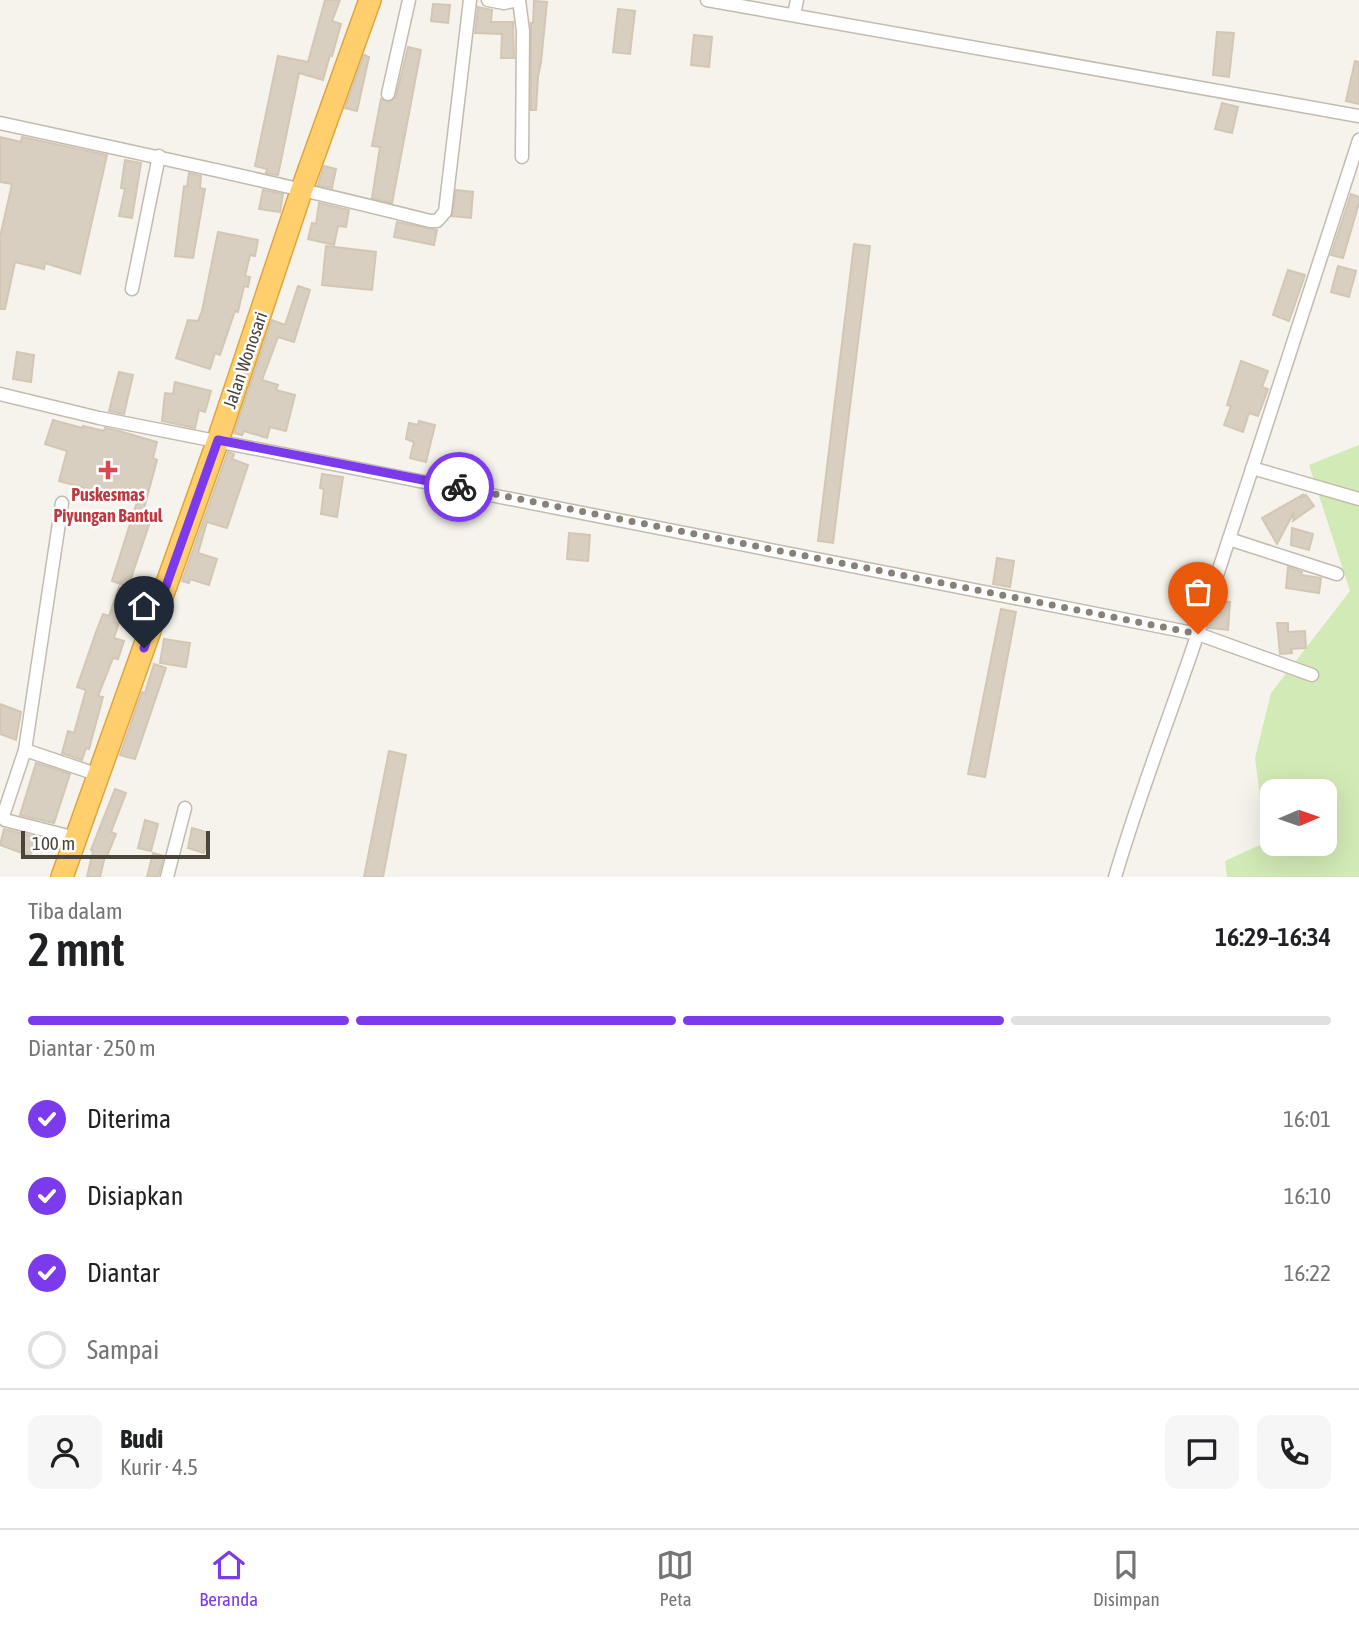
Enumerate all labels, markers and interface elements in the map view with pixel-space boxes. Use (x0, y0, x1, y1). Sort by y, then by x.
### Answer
street label: Jalan Wonosari (219, 309, 271, 411)
courier (424, 452, 494, 522)
marker: Puskesmas Piyungan Bantul (98, 460, 118, 480)
icon: bike (440, 468, 478, 506)
place label: Puskesmas Piyungan Bantul (54, 484, 163, 526)
pin (1168, 562, 1228, 634)
icon: bag (1179, 573, 1217, 611)
pin (114, 576, 174, 648)
icon: home (125, 587, 163, 625)
north arrow (1260, 779, 1337, 856)
map controls (1260, 779, 1337, 856)
scale bar (21, 828, 210, 860)
text: 100 m (32, 832, 75, 854)
text: Tiba dalam (28, 898, 123, 924)
text: 16:29–16:34 (1215, 922, 1331, 952)
text: 2 mnt (28, 923, 125, 976)
text: Diantar · 250 m (28, 1035, 156, 1061)
icon: check (28, 1100, 66, 1138)
text: Diterima (87, 1104, 171, 1134)
text: 16:01 (1283, 1106, 1331, 1132)
icon: check (28, 1177, 66, 1215)
text: Disiapkan (87, 1181, 183, 1211)
text: 16:10 (1284, 1183, 1331, 1209)
icon: check (28, 1254, 66, 1292)
text: Diantar (87, 1258, 160, 1288)
text: 16:22 (1284, 1260, 1331, 1286)
text: Sampai (87, 1335, 159, 1365)
button: person (28, 1415, 102, 1489)
button: chat (1165, 1415, 1239, 1489)
button: phone (1257, 1415, 1331, 1489)
text: Budi (120, 1424, 163, 1454)
text: Kurir · 4.5 (120, 1454, 198, 1480)
tab: Beranda (199, 1546, 258, 1610)
tab: Peta (656, 1546, 694, 1610)
tab: Disimpan (1093, 1546, 1160, 1610)

